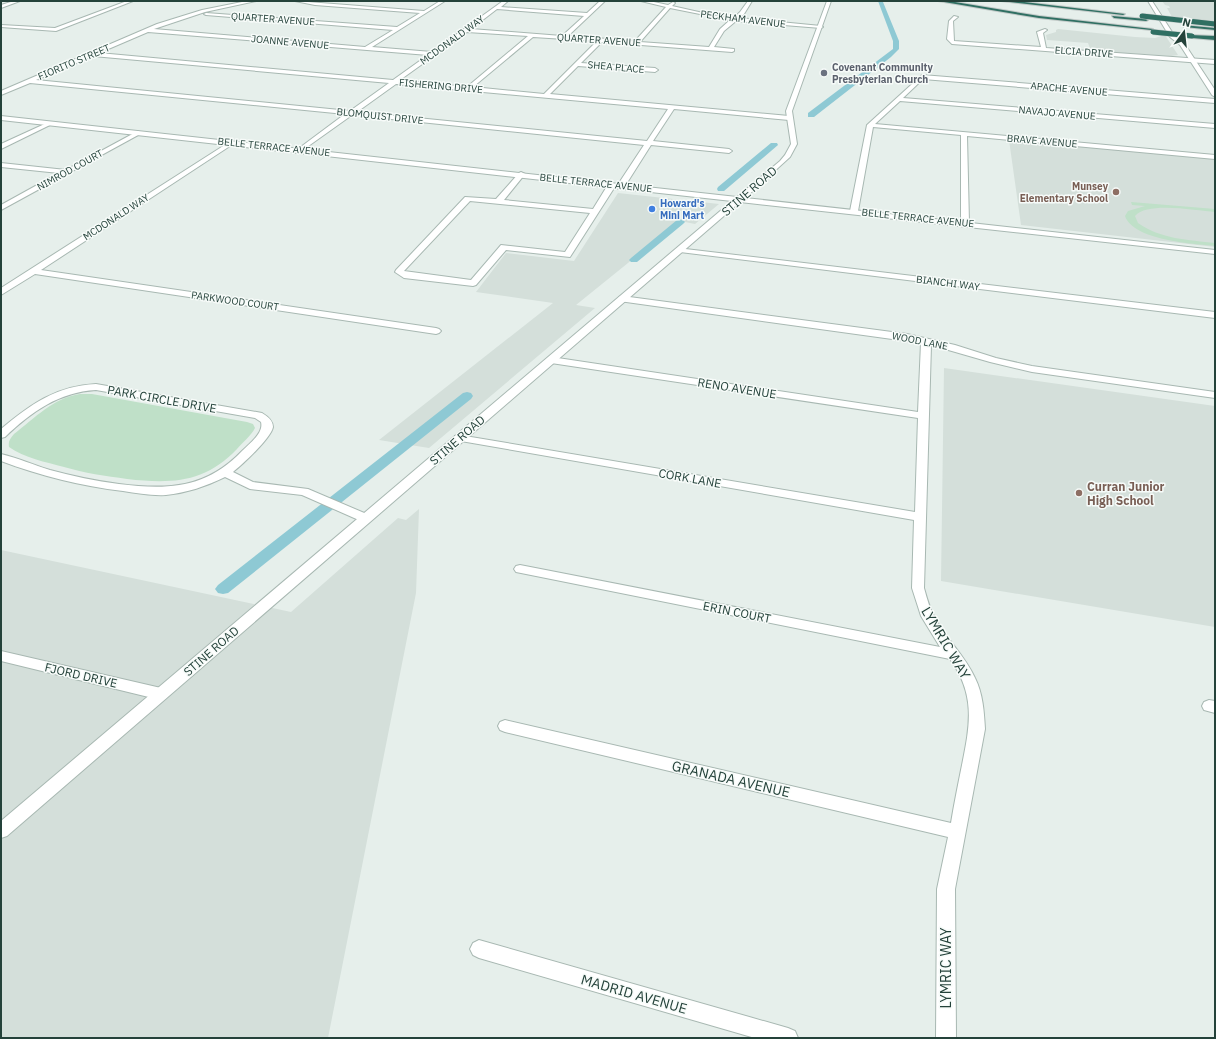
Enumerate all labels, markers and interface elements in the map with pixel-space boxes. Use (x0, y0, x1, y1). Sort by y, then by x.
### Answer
street label: PECKHAM AVENUE (700, 7, 787, 31)
street label: QUARTER AVENUE (231, 10, 316, 28)
street label: MCDONALD WAY (417, 12, 487, 68)
north arrow (1164, 12, 1204, 52)
text: N (1181, 15, 1192, 30)
street label: QUARTER AVENUE (557, 31, 642, 49)
street label: JOANNE AVENUE (250, 32, 330, 52)
street label: FIORITO STREET (36, 41, 112, 83)
street label: ELCIA DRIVE (1054, 43, 1114, 61)
street label: SHEA PLACE (587, 58, 645, 76)
place label: Covenant Community Presbyterian Church (832, 61, 933, 86)
marker: Covenant Community Presbyterian Church (819, 68, 829, 78)
street label: FISHERING DRIVE (399, 76, 484, 96)
street label: APACHE AVENUE (1030, 79, 1108, 99)
street label: NAVAJO AVENUE (1018, 103, 1096, 123)
street label: BLOMQUIST DRIVE (336, 105, 424, 127)
street label: BRAVE AVENUE (1006, 131, 1078, 151)
street label: BELLE TERRACE AVENUE (217, 135, 331, 159)
street label: NIMROD COURT (35, 146, 106, 193)
street label: STINE ROAD (718, 163, 780, 219)
street label: BELLE TERRACE AVENUE (539, 171, 653, 195)
place label: Munsey Elementary School (1020, 180, 1109, 205)
marker: Munsey Elementary School (1111, 187, 1121, 197)
street label: MCDONALD WAY (80, 191, 152, 243)
place label: Howard's Mini Mart (660, 197, 705, 222)
marker: Howard's Mini Mart (647, 204, 657, 214)
street label: BELLE TERRACE AVENUE (861, 206, 975, 230)
street label: BIANCHI WAY (915, 273, 981, 293)
street label: PARKWOOD COURT (190, 288, 280, 314)
street label: WOOD LANE (891, 329, 949, 353)
street label: RENO AVENUE (697, 374, 777, 402)
street label: PARK CIRCLE DRIVE (106, 382, 218, 416)
street label: STINE ROAD (426, 412, 488, 468)
street label: CORK LANE (658, 465, 722, 491)
place label: Curran Junior High School (1087, 479, 1165, 508)
marker: Curran Junior High School (1074, 488, 1084, 498)
street label: ERIN COURT (702, 598, 772, 626)
street label: LYMRIC WAY (917, 604, 975, 683)
street label: STINE ROAD (180, 623, 242, 679)
street label: FJORD DRIVE (43, 659, 119, 691)
street label: GRANADA AVENUE (670, 757, 792, 801)
street label: LYMRIC WAY (937, 927, 955, 1009)
street label: MADRID AVENUE (579, 970, 689, 1018)

